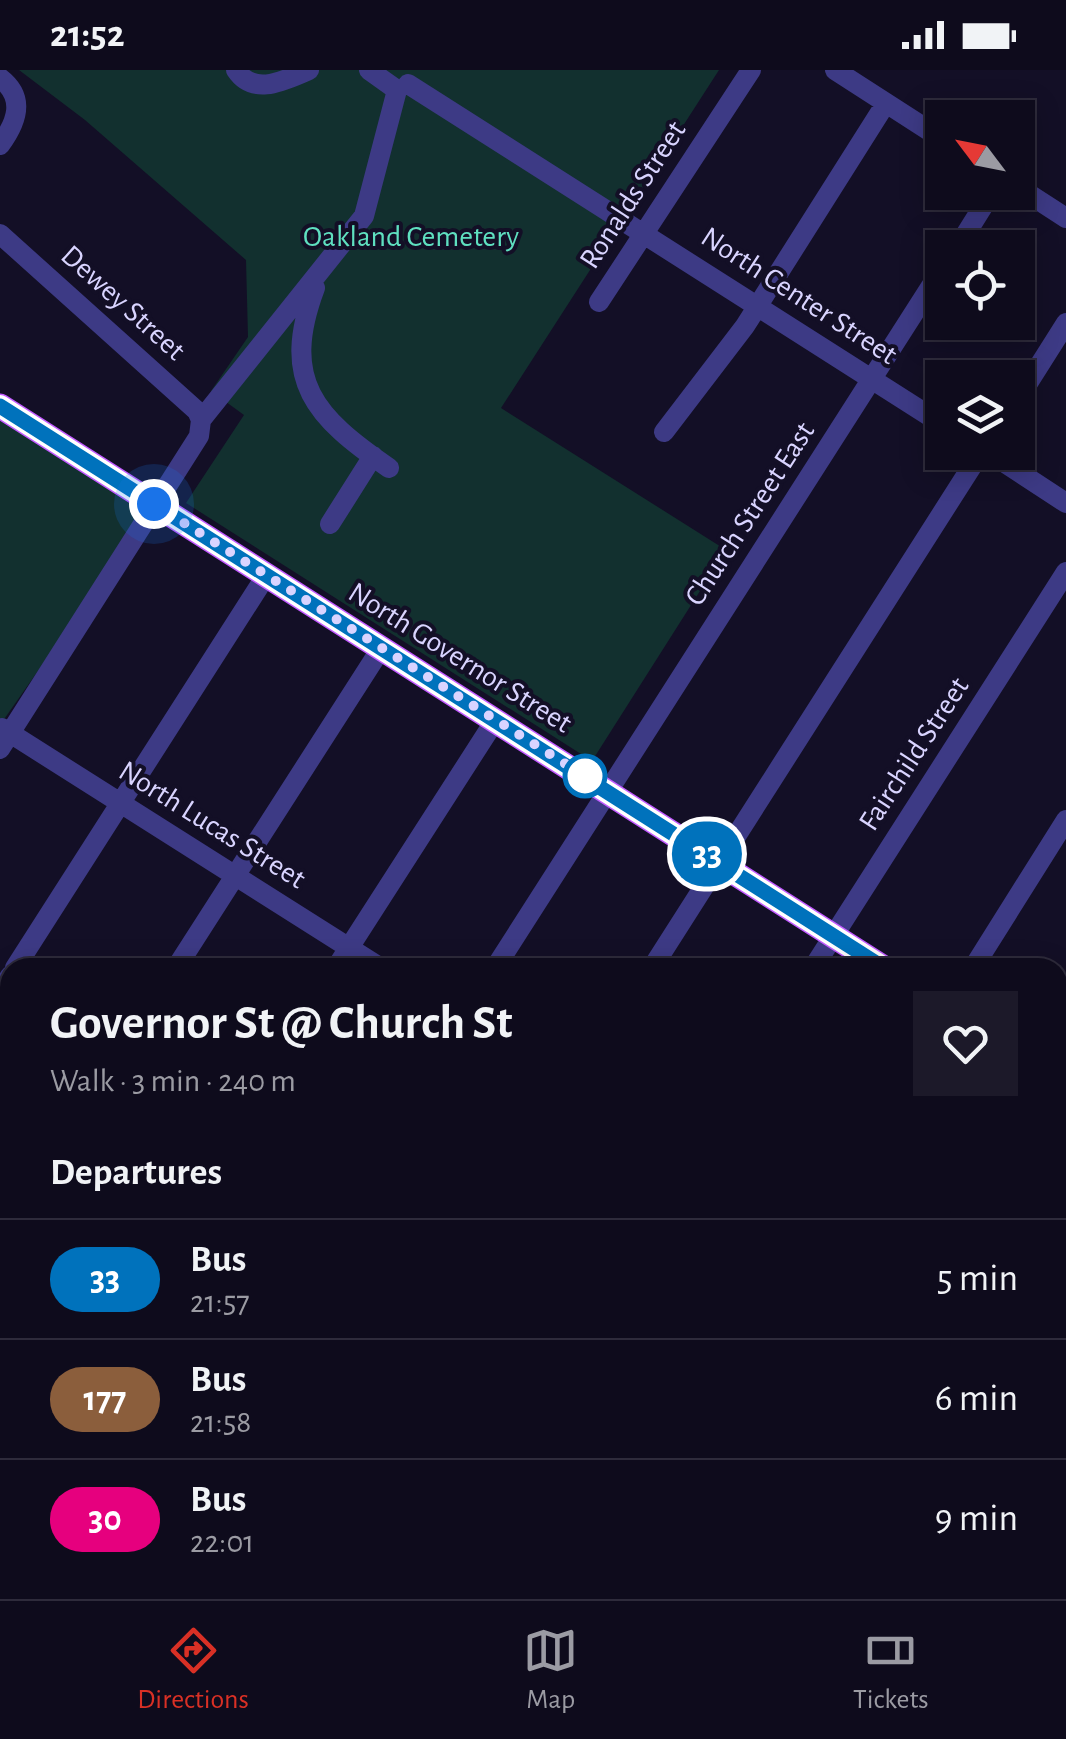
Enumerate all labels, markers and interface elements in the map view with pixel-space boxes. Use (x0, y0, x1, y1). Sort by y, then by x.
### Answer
text: 21:52 (50, 16, 125, 54)
north arrow (925, 100, 1035, 210)
map controls (925, 100, 1035, 470)
street label: Ronalds Street (574, 116, 692, 274)
park label: Oakland Cemetery (303, 222, 519, 252)
street label: North Center Street (696, 222, 903, 371)
button: locate (925, 230, 1035, 340)
street label: Dewey Street (55, 240, 191, 366)
button: layers (925, 360, 1035, 470)
street label: Church Street East (680, 417, 821, 611)
your location (129, 479, 179, 529)
street label: North Governor Street (343, 577, 577, 739)
street label: Fairchild Street (854, 672, 975, 836)
unlabelled marker (564, 755, 606, 797)
street label: North Lucas Street (113, 756, 311, 895)
line badge: 33 (662, 822, 752, 886)
text: 33 (692, 837, 722, 872)
button: heart (913, 991, 1018, 1096)
text: Governor St @ Church St (50, 1000, 512, 1048)
text: Walk · 3 min · 240 m (50, 1065, 296, 1097)
text: Departures (50, 1154, 222, 1192)
text: Bus (190, 1241, 246, 1279)
text: 5 min (937, 1260, 1018, 1298)
text: 33 (90, 1262, 120, 1297)
text: 21:57 (190, 1286, 250, 1318)
text: Bus (190, 1361, 246, 1399)
text: 6 min (935, 1380, 1018, 1418)
text: 177 (84, 1382, 126, 1417)
text: 21:58 (190, 1406, 251, 1438)
text: Bus (190, 1481, 246, 1519)
text: 9 min (935, 1500, 1018, 1538)
text: 30 (88, 1502, 122, 1537)
text: 22:01 (190, 1526, 254, 1558)
tab: Directions (137, 1623, 249, 1717)
tab: Map (523, 1623, 578, 1717)
tab: Tickets (853, 1623, 929, 1717)

